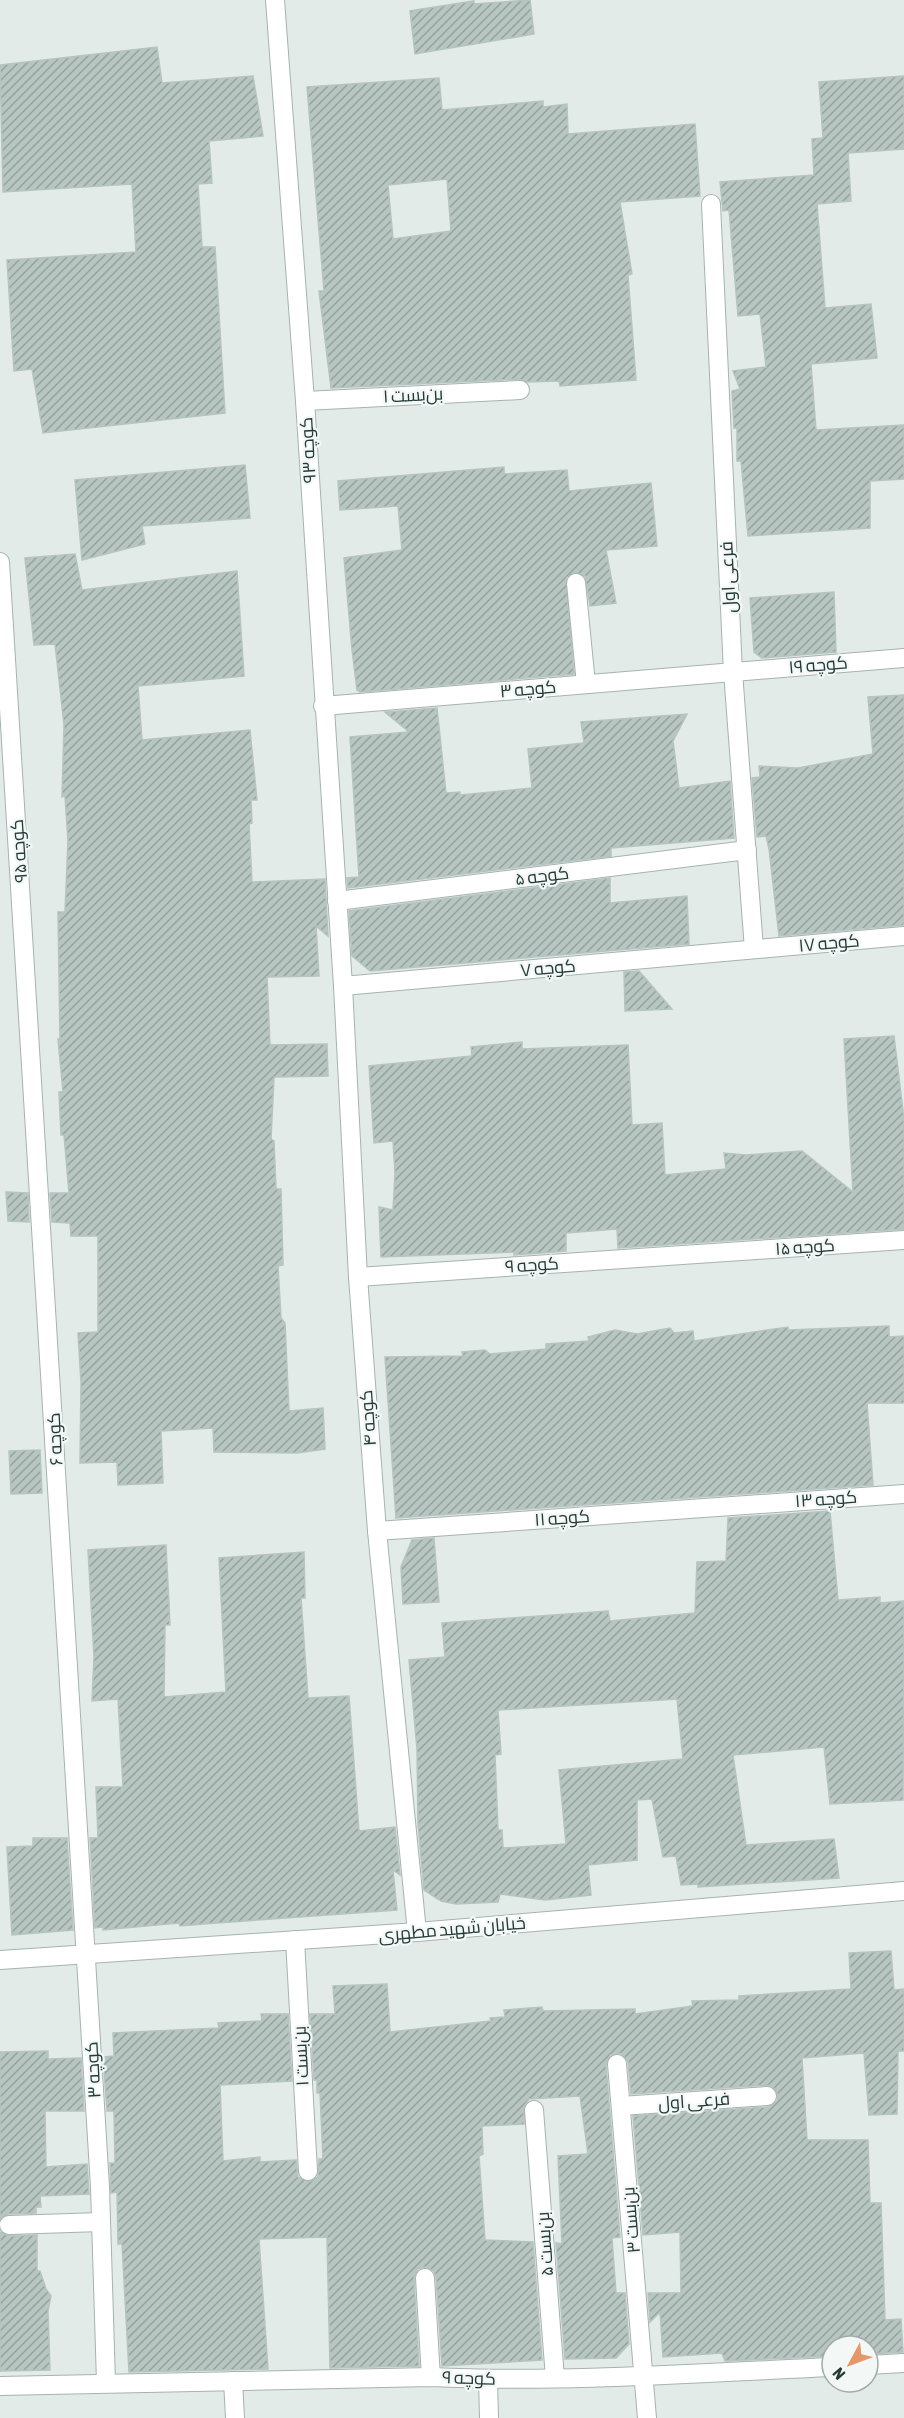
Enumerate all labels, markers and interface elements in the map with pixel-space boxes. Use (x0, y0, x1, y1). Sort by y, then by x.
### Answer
street label: بن‌بست ۱ (382, 382, 444, 408)
street label: کوچه ۹۳ (295, 416, 322, 484)
street label: فرعی اول (715, 540, 741, 614)
street label: کوچه ۱۹ (787, 651, 849, 680)
street label: کوچه ۳ (499, 676, 557, 703)
street label: کوچه ۹۵ (6, 818, 33, 884)
street label: کوچه ۵ (514, 862, 570, 891)
street label: کوچه ۱۷ (798, 929, 861, 958)
street label: کوچه ۷ (519, 955, 577, 982)
street label: کوچه ۱۵ (774, 1234, 836, 1261)
street label: کوچه ۹ (504, 1252, 560, 1279)
street label: کوچه ۴ (355, 1389, 382, 1447)
street label: کوچه ۶ (43, 1412, 68, 1466)
street label: کوچه ۱۳ (794, 1486, 858, 1513)
street label: کوچه ۱۱ (533, 1505, 591, 1532)
street label: خیابان شهید مطهری (377, 1912, 527, 1946)
street label: بن‌بست ۱ (288, 2025, 314, 2087)
street label: کوچه ۳ (81, 2041, 106, 2099)
street label: فرعی اول (657, 2088, 731, 2114)
street label: بن‌بست ۳ (617, 2186, 645, 2254)
street label: بن‌بست ۵ (532, 2211, 558, 2277)
north arrow (820, 2334, 880, 2394)
text: N (829, 2364, 849, 2383)
street label: کوچه ۹ (442, 2366, 496, 2391)

